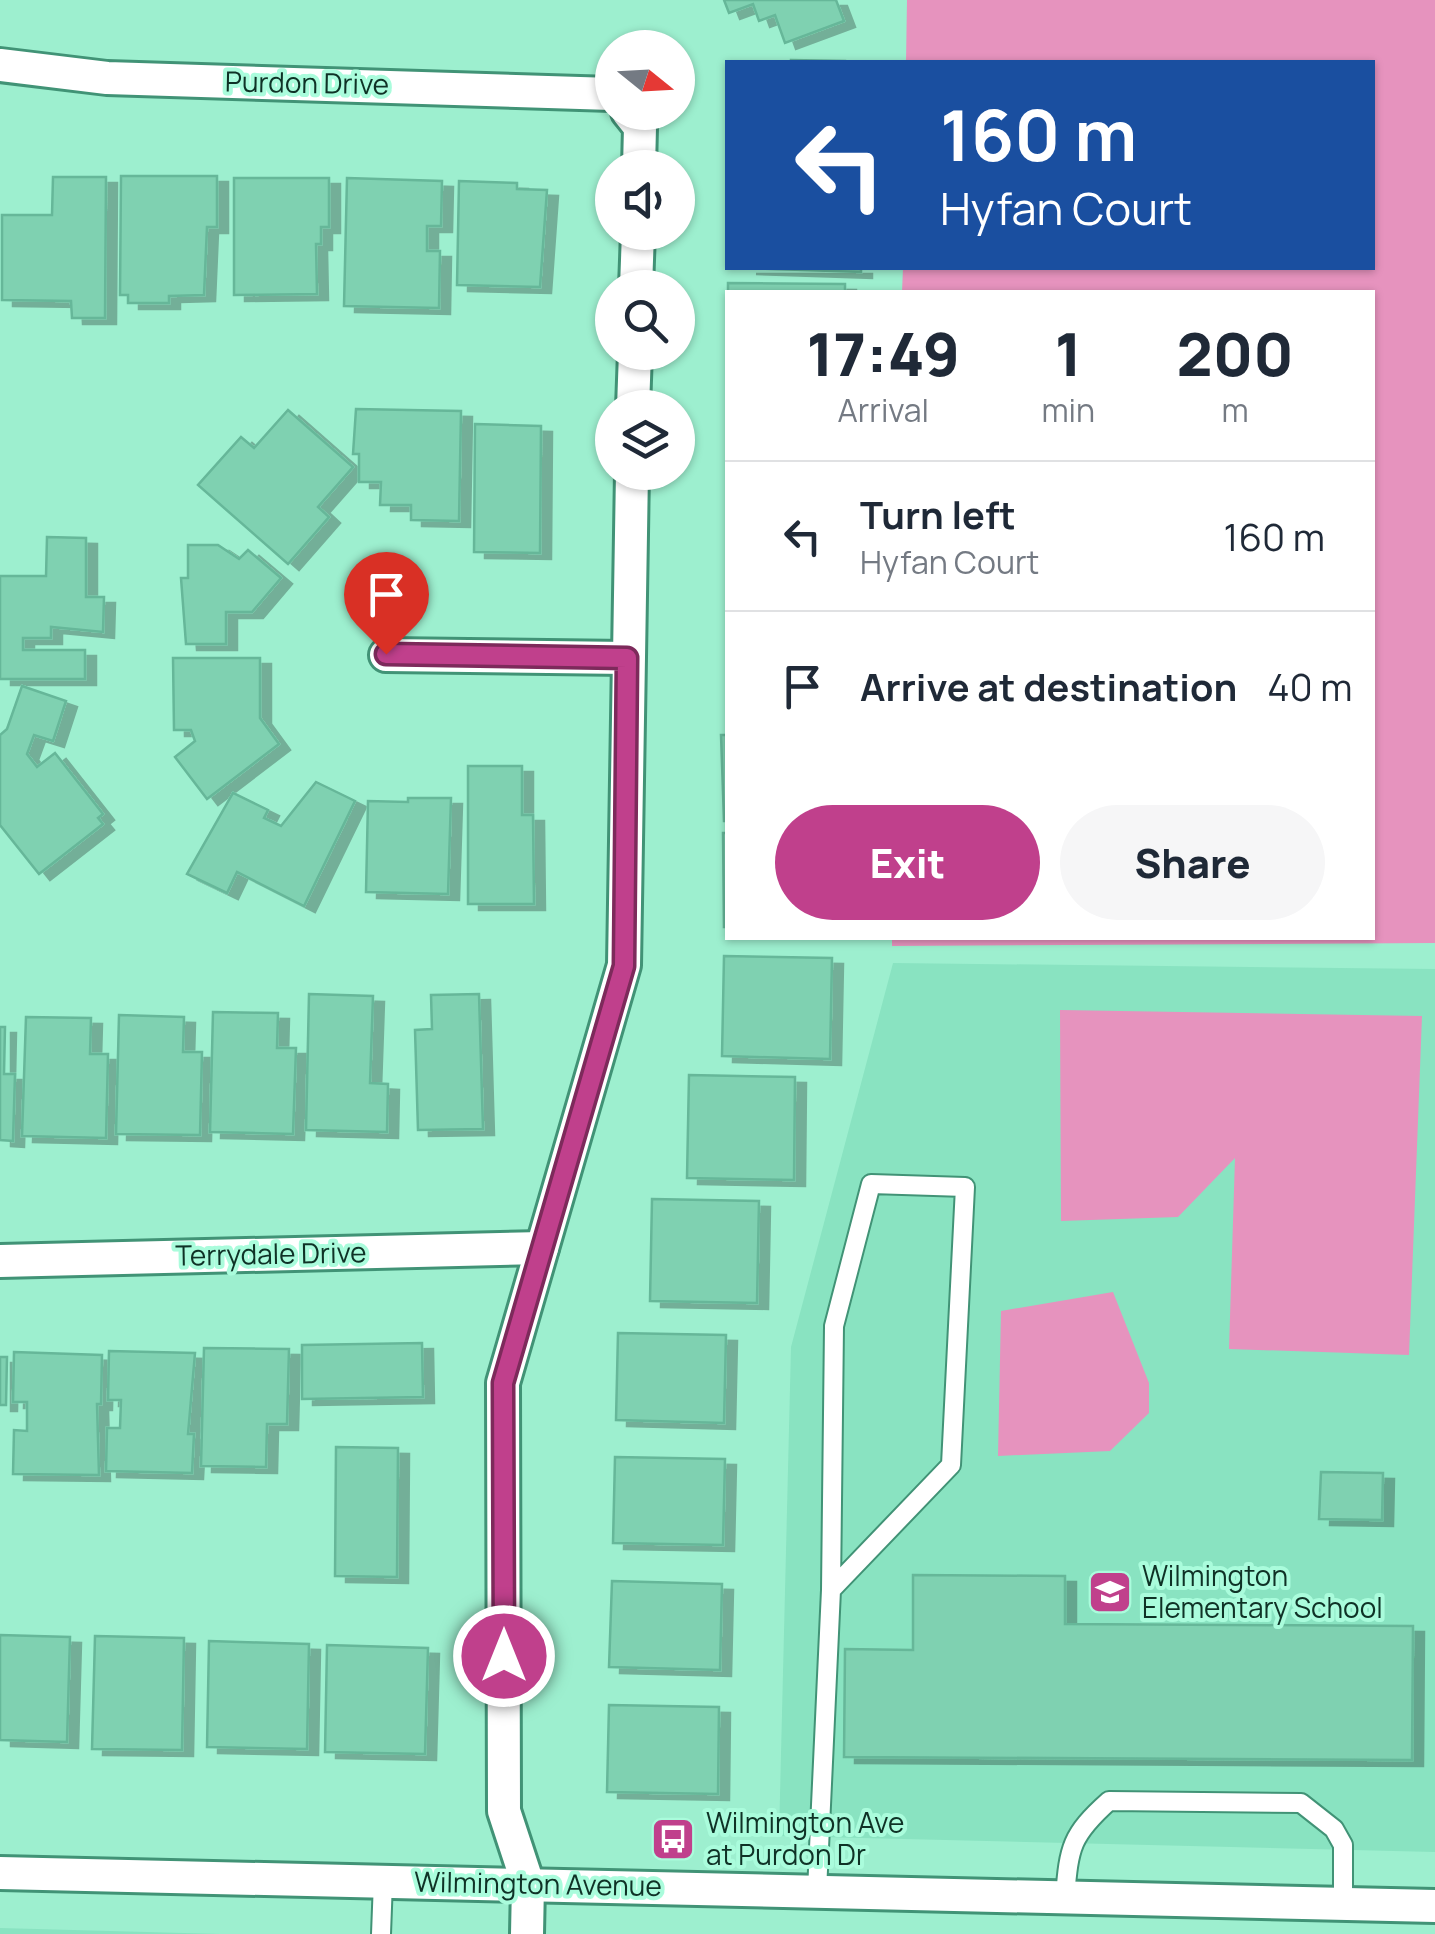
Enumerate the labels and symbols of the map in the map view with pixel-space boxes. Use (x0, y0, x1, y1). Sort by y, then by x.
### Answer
north arrow (595, 30, 695, 130)
street label: Purdon Drive (225, 62, 389, 102)
pin (344, 552, 429, 655)
street label: Terrydale Drive (175, 1232, 367, 1274)
place label: Wilmington Elementary School (1142, 1556, 1383, 1626)
school or university icon: Wilmington Elementary School (1087, 1569, 1133, 1615)
position arrow (452, 1604, 556, 1708)
place label: Wilmington Ave at Purdon Dr (706, 1803, 904, 1873)
bus stop icon: Wilmington Ave at Purdon Dr (650, 1816, 696, 1862)
street label: Wilmington Avenue (414, 1862, 662, 1904)

